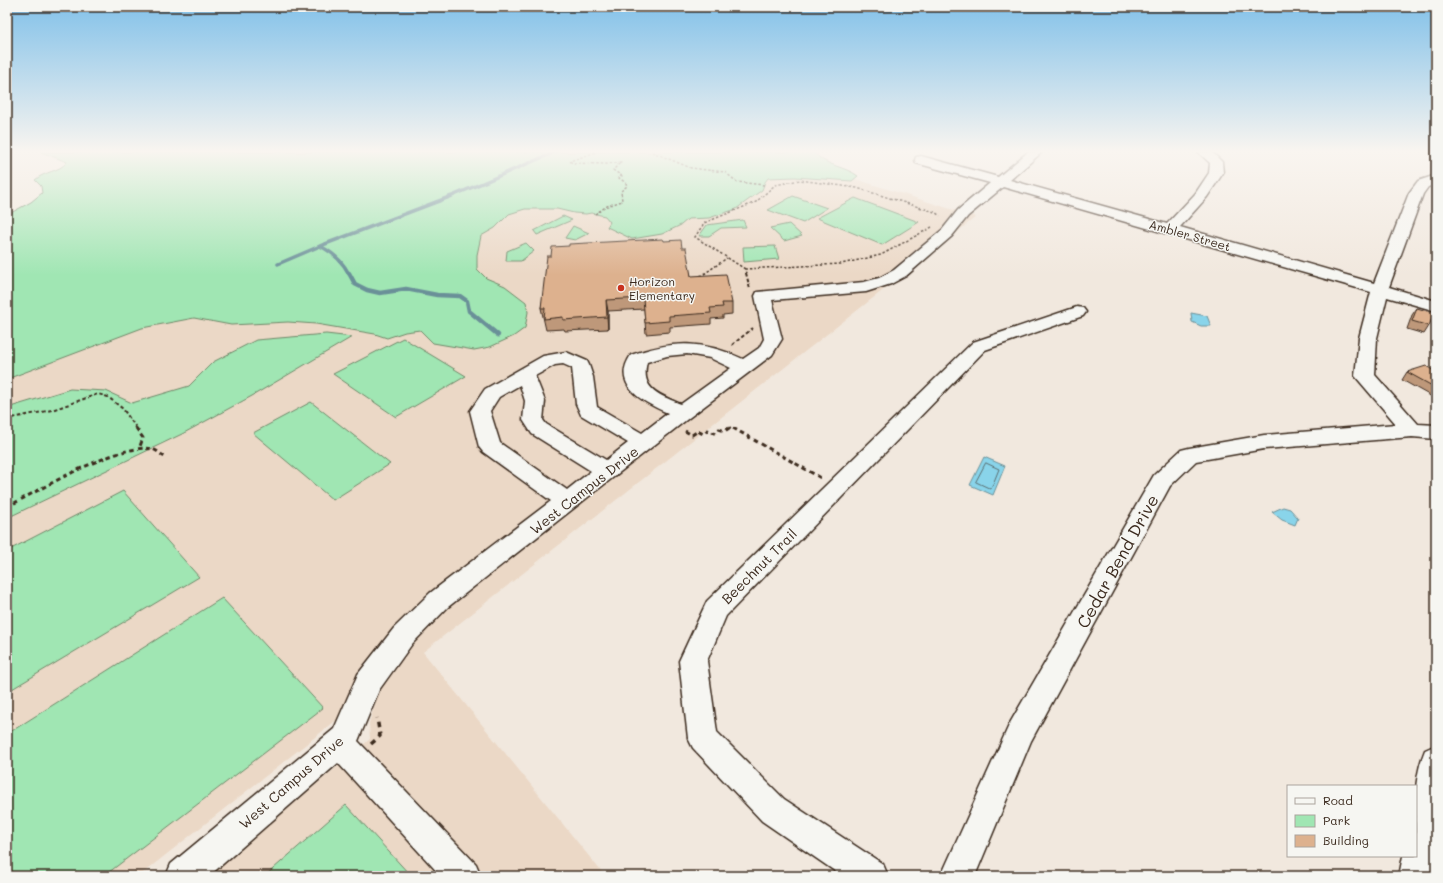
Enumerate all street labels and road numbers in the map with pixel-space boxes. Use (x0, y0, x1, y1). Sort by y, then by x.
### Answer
street label: Ambler Street (1147, 216, 1233, 254)
street label: West Campus Drive (526, 442, 642, 538)
street label: Cedar Bend Drive (1071, 490, 1163, 632)
street label: Beechnut Trail (717, 524, 801, 608)
street label: West Campus Drive (235, 731, 347, 833)

